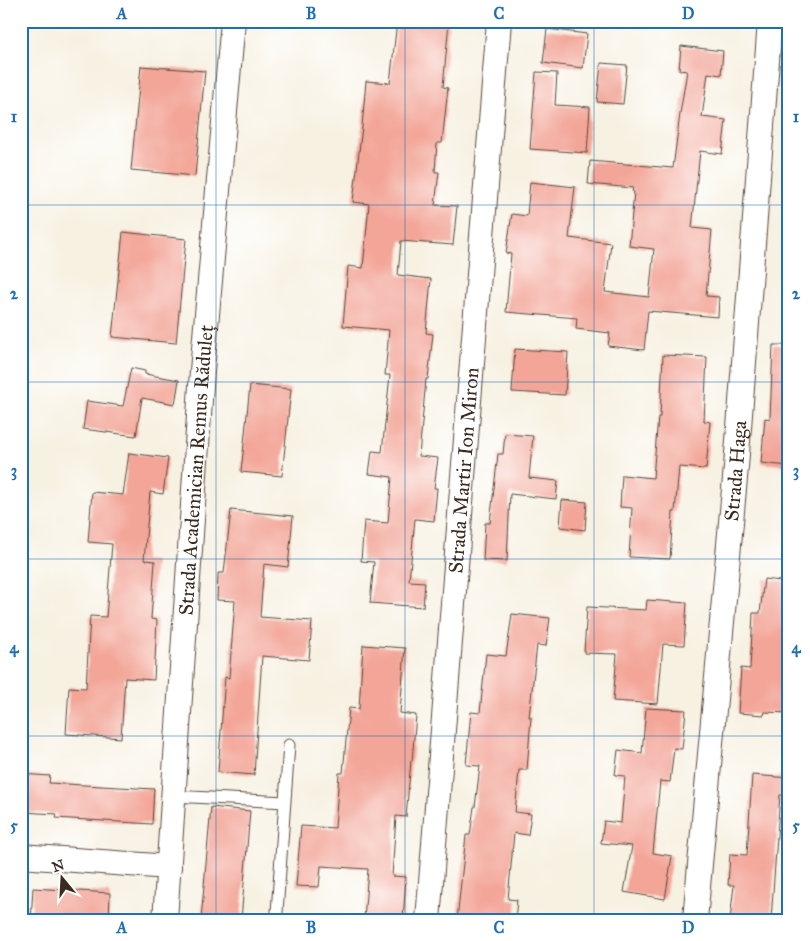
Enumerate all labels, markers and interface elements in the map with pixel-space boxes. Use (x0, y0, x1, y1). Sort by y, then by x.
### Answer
text: A (116, 4, 128, 23)
text: B (306, 4, 316, 23)
text: C (494, 4, 505, 23)
text: D (682, 4, 695, 23)
text: 1 (11, 107, 18, 126)
text: 1 (793, 107, 800, 126)
text: 2 (10, 284, 19, 303)
text: 2 (792, 284, 801, 303)
street label: Strada Academician Remus Răduleț (174, 324, 218, 616)
street label: Strada Martir Ion Miron (443, 366, 484, 574)
street label: Strada Haga (719, 419, 752, 522)
text: 3 (11, 461, 17, 481)
text: 3 (793, 461, 799, 481)
text: 4 (10, 638, 20, 658)
text: 4 (792, 638, 802, 658)
text: 5 (10, 816, 18, 835)
text: 5 (792, 816, 800, 835)
north arrow (38, 854, 88, 904)
text: N (50, 856, 67, 876)
text: A (116, 918, 128, 937)
text: B (306, 918, 316, 937)
text: C (494, 918, 505, 937)
text: D (682, 918, 695, 937)

